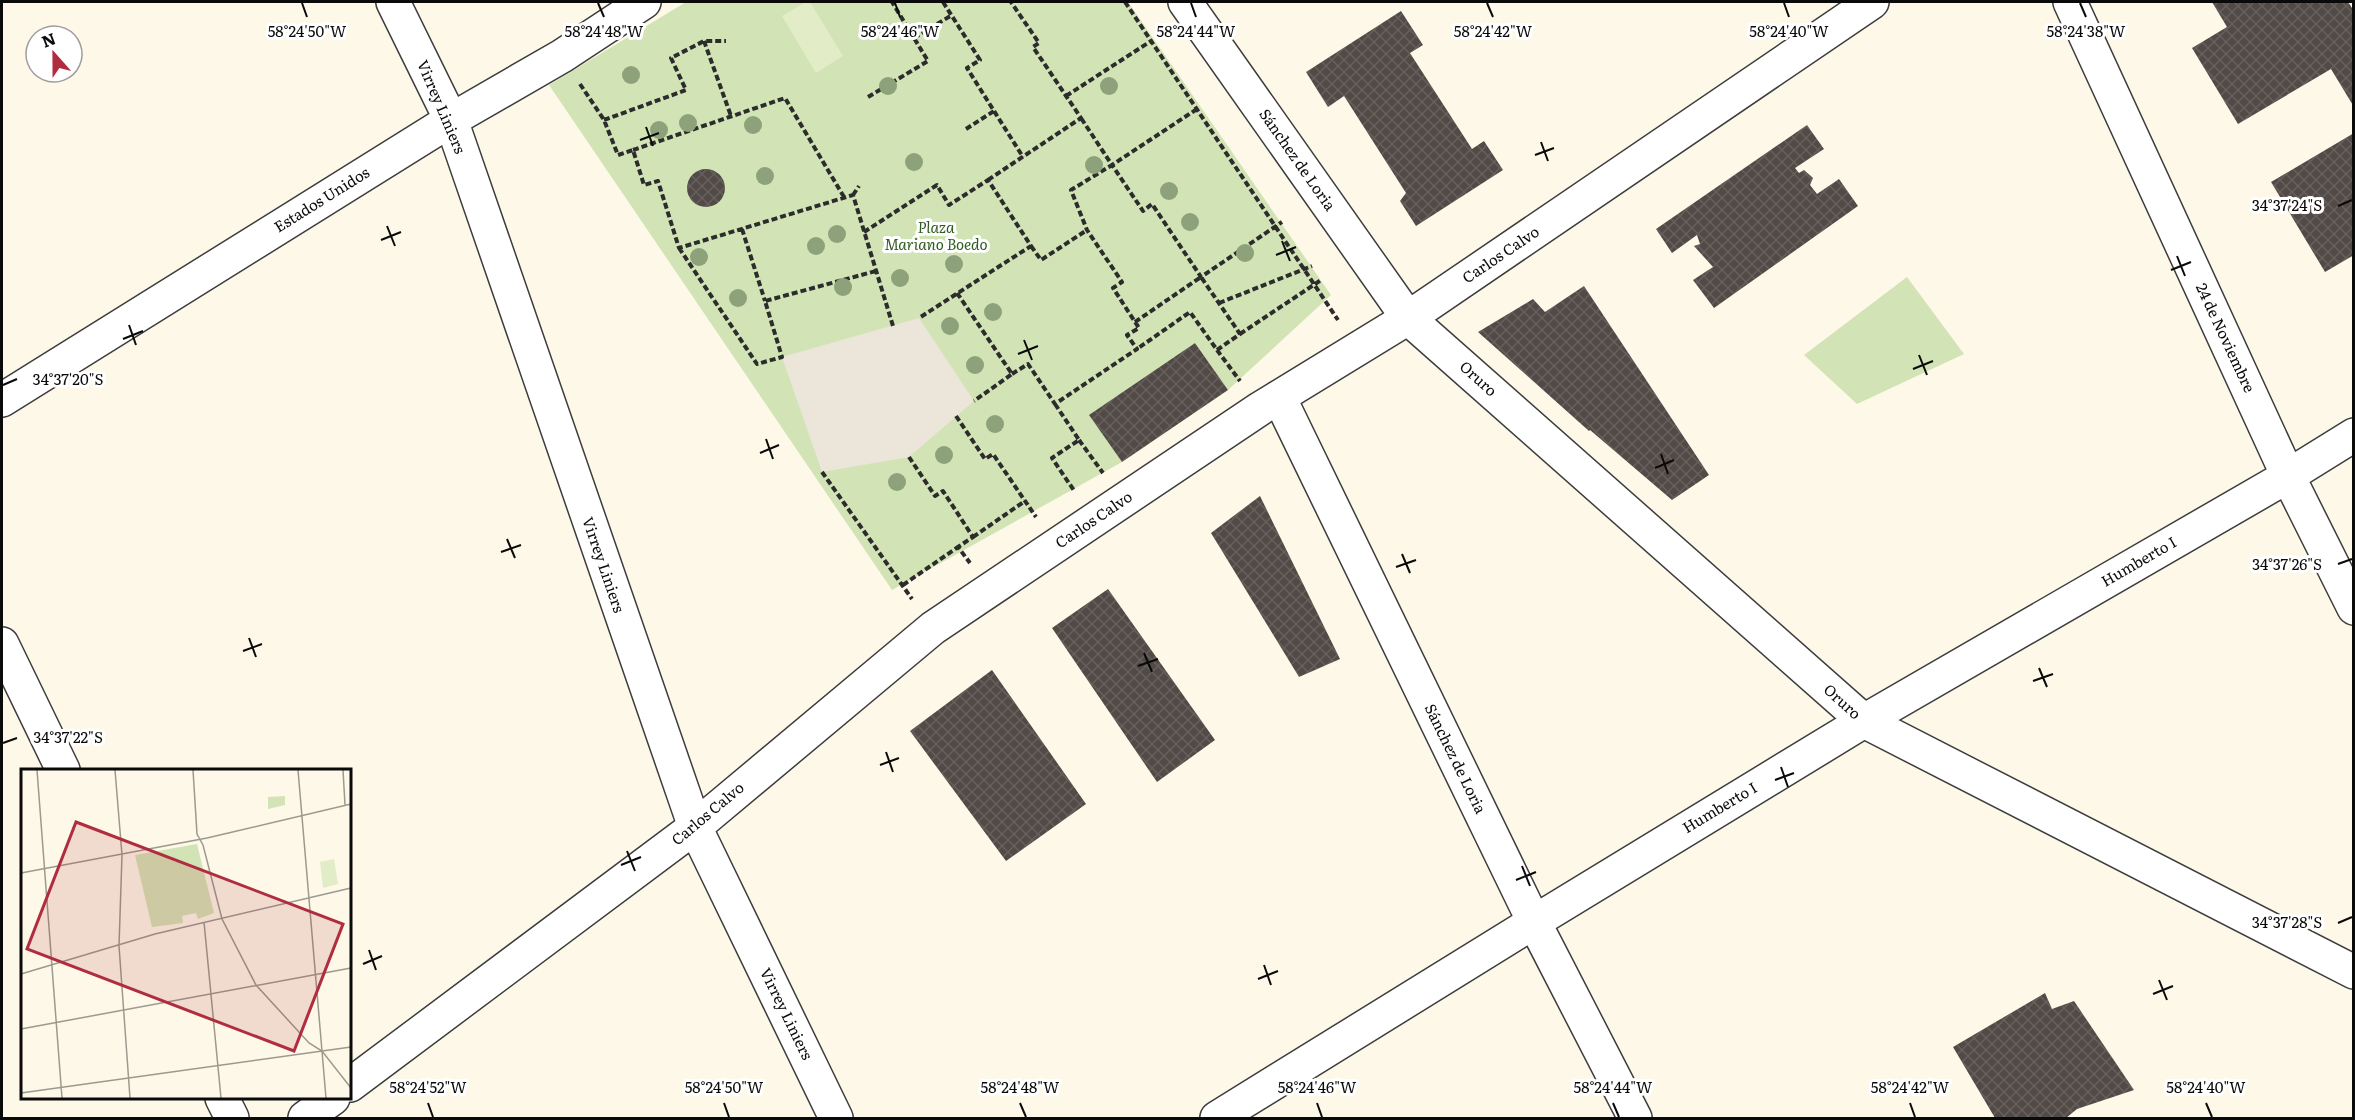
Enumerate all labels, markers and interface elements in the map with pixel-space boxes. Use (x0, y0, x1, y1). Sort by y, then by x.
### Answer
text: 58°24'50"W (268, 19, 347, 42)
text: 58°24'48"W (565, 19, 644, 42)
text: 58°24'46"W (861, 19, 940, 42)
text: 58°24'44"W (1157, 19, 1236, 42)
text: 58°24'42"W (1454, 19, 1533, 42)
text: 58°24'40"W (1749, 19, 1829, 42)
text: 58°24'38"W (2047, 19, 2126, 42)
north arrow (24, 24, 84, 84)
text: N (38, 25, 59, 53)
street label: Virrey Liniers (412, 56, 473, 157)
street label: Sánchez de Loria (1254, 103, 1343, 216)
street label: Estados Unidos (269, 160, 374, 237)
text: 34°37'24"S (2252, 193, 2322, 216)
park label: Plaza Mariano Boedo (884, 215, 988, 255)
street label: Carlos Calvo (1457, 219, 1543, 288)
street label: 24 de Noviembre (2191, 279, 2262, 396)
street label: Oruro (1455, 355, 1503, 401)
text: 34°37'20"S (33, 367, 103, 390)
street label: Carlos Calvo (1050, 484, 1136, 553)
street label: Virrey Liniers (577, 513, 632, 616)
street label: Humberto I (2096, 530, 2180, 592)
text: 34°37'26"S (2252, 552, 2322, 575)
street label: Oruro (1819, 678, 1867, 724)
street label: Sánchez de Loria (1420, 699, 1493, 818)
text: 34°37'22"S (33, 725, 103, 748)
inset map (21, 769, 351, 1099)
street label: Carlos Calvo (666, 775, 748, 850)
street label: Humberto I (1677, 775, 1761, 838)
text: 34°37'28"S (2252, 910, 2322, 933)
street label: Virrey Liniers (755, 963, 820, 1064)
text: 58°24'52"W (389, 1075, 467, 1098)
text: 58°24'50"W (685, 1075, 764, 1098)
text: 58°24'48"W (981, 1075, 1060, 1098)
text: 58°24'46"W (1278, 1075, 1357, 1098)
text: 58°24'44"W (1574, 1075, 1653, 1098)
text: 58°24'42"W (1871, 1075, 1950, 1098)
text: 58°24'40"W (2166, 1075, 2246, 1098)

